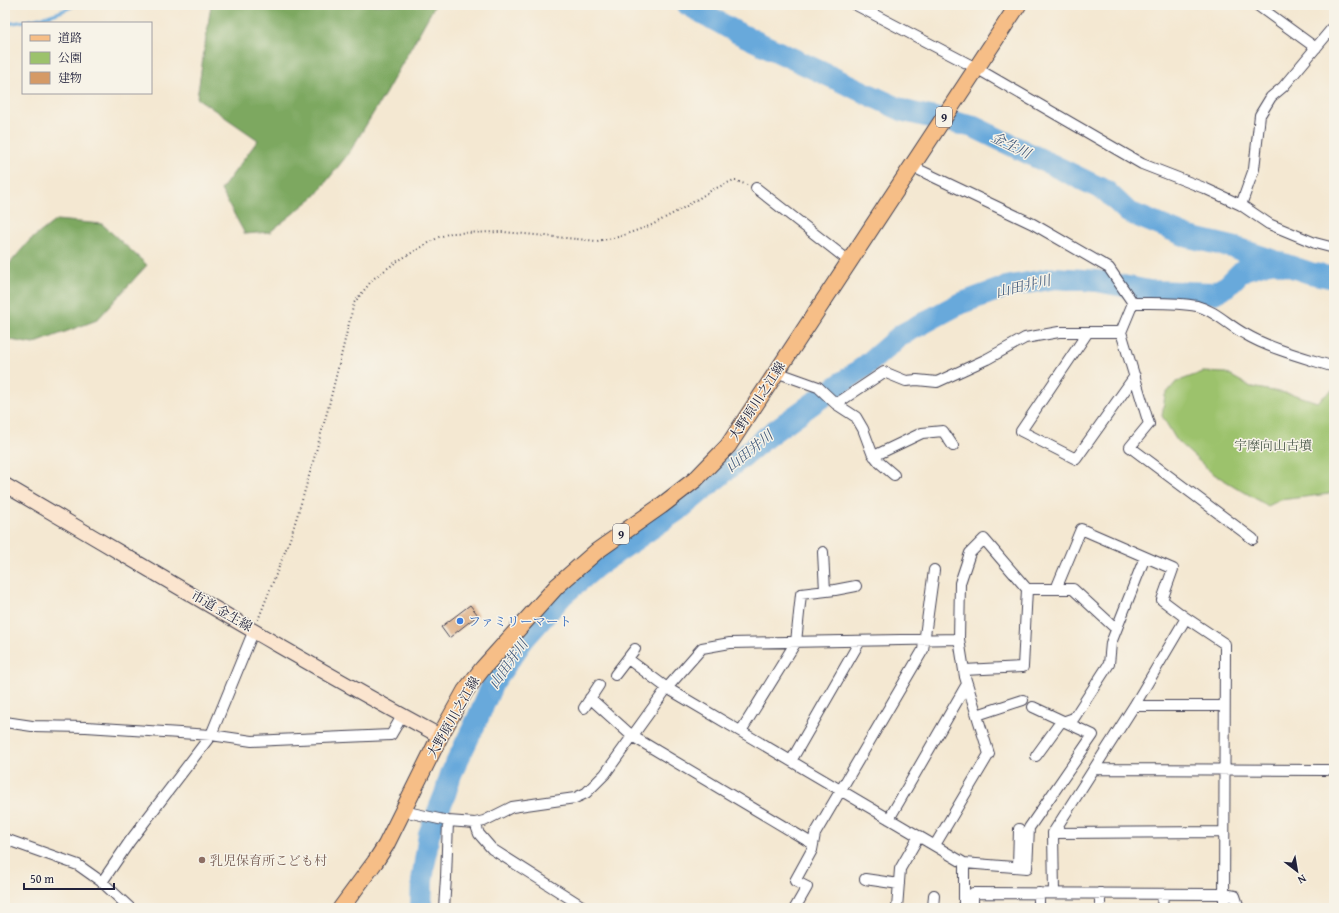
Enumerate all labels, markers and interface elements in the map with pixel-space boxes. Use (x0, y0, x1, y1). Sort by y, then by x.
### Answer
legend (22, 22, 152, 94)
text: 道路 (58, 29, 82, 46)
text: 公園 (58, 49, 82, 66)
text: 建物 (58, 69, 82, 86)
road number: 9 (936, 107, 952, 127)
water label: 金生川 (988, 127, 1036, 164)
water label: 山田井川 (993, 270, 1054, 302)
street label: 大野原川之江線 (724, 358, 790, 444)
water label: 山田井川 (721, 424, 779, 476)
park label: 宇摩向山古墳 (1234, 436, 1312, 455)
road number: 9 (613, 524, 629, 544)
street label: 市道 金生線 (188, 586, 256, 636)
place label: ファミリーマート (468, 612, 572, 631)
marker: ファミリーマート (455, 616, 465, 626)
water label: 山田井川 (484, 634, 533, 693)
street label: 大野原川之江線 (422, 673, 484, 761)
place label: 乳児保育所こども村 (210, 851, 327, 870)
north arrow (1277, 851, 1317, 891)
marker: 乳児保育所こども村 (197, 855, 207, 865)
scale bar (24, 865, 114, 891)
text: 50 m (30, 870, 54, 887)
text: N (1294, 871, 1309, 889)

